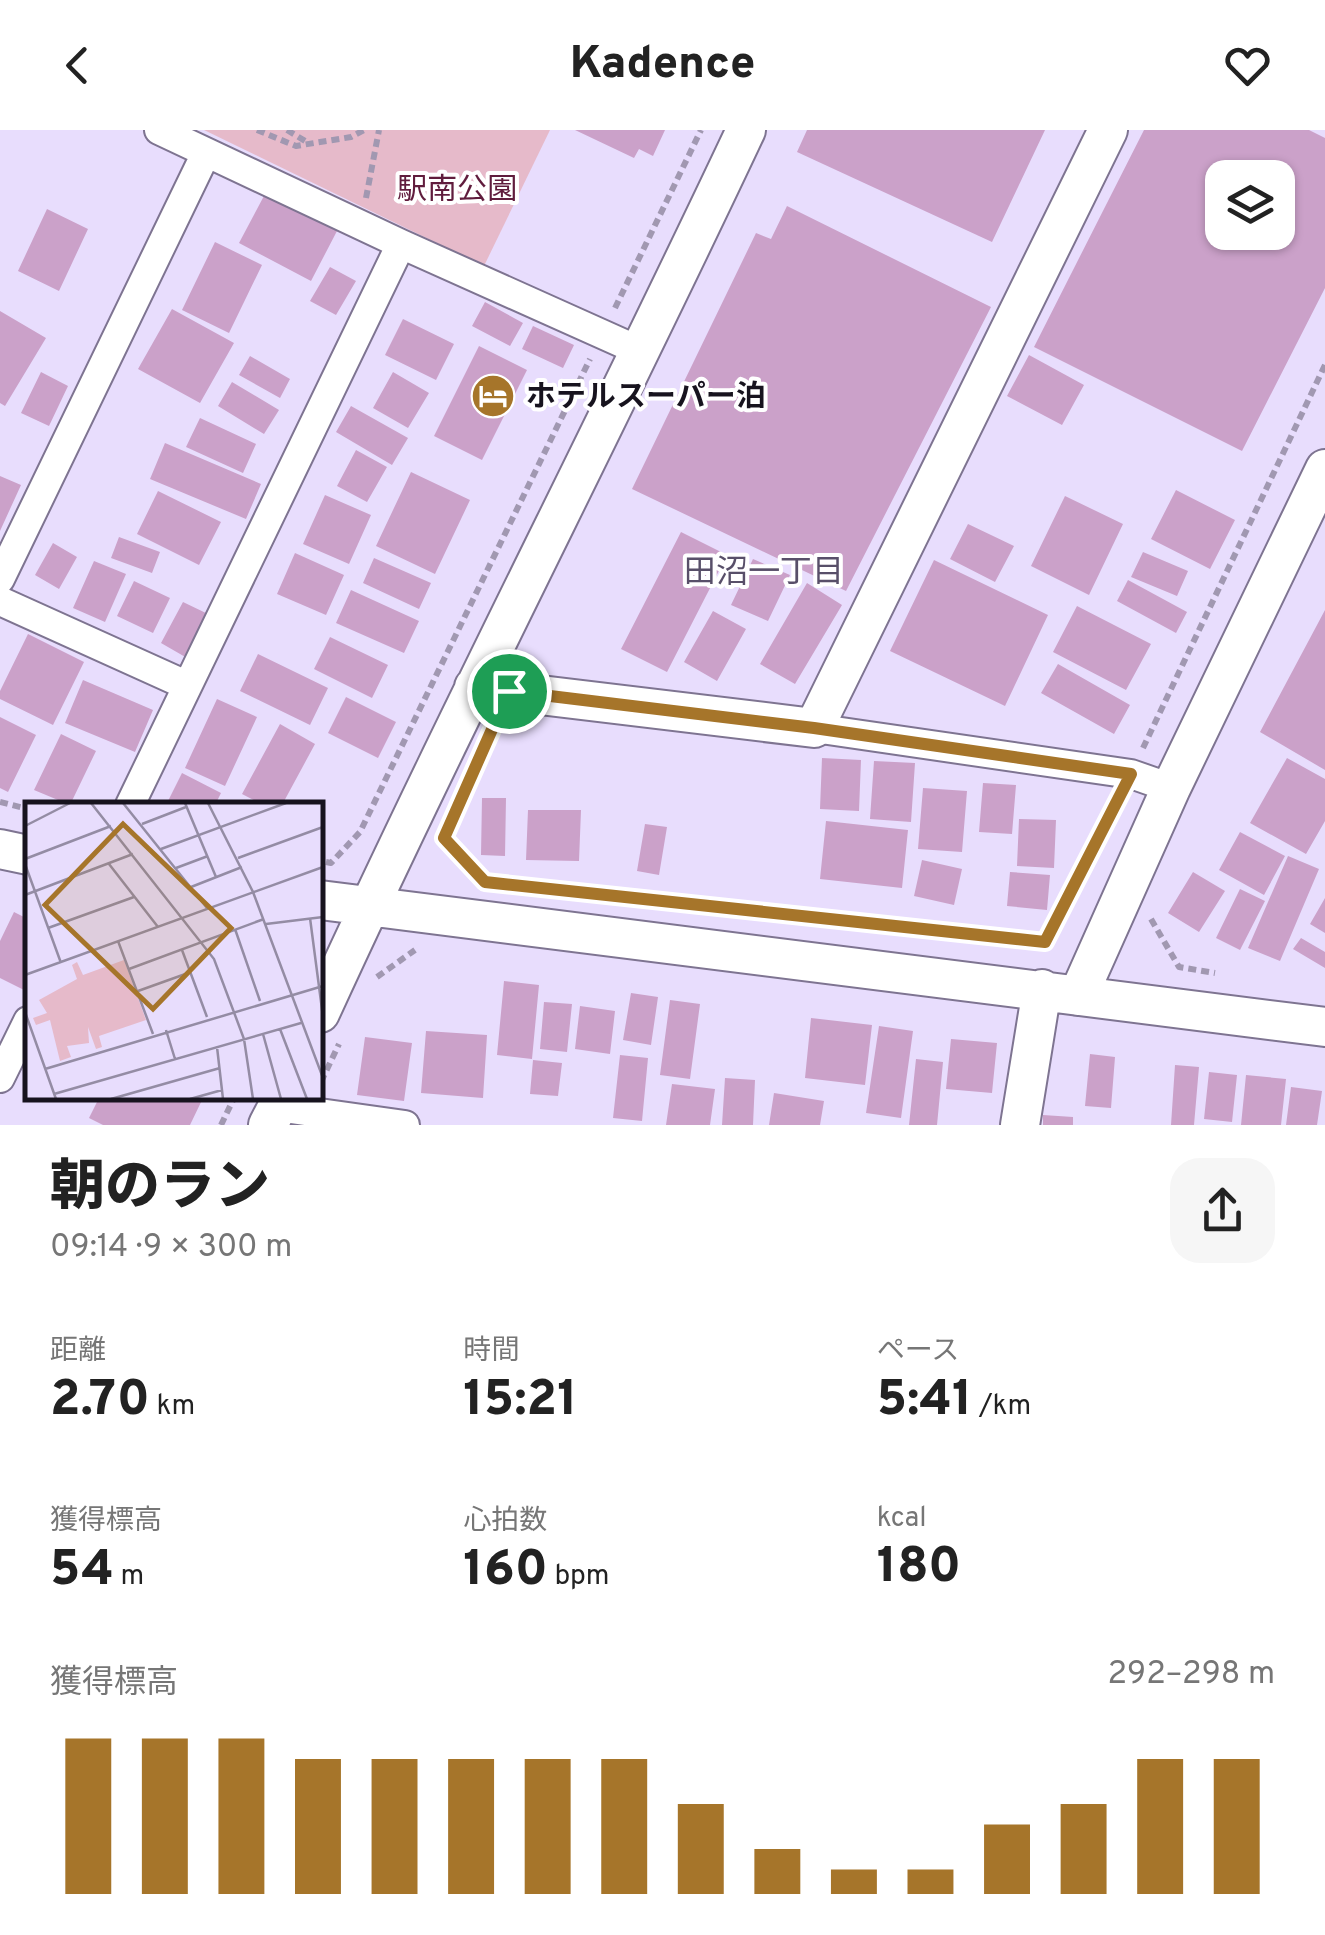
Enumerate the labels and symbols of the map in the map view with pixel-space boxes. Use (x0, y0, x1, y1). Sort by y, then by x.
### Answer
park label: 駅南公園 (397, 173, 517, 210)
hotel icon: ホテルスーパー泊 (470, 373, 516, 419)
place label: ホテルスーパー泊 (526, 380, 766, 417)
district label: 田沼一丁目 (684, 554, 844, 594)
pin (467, 649, 552, 734)
inset map (25, 802, 322, 1100)

